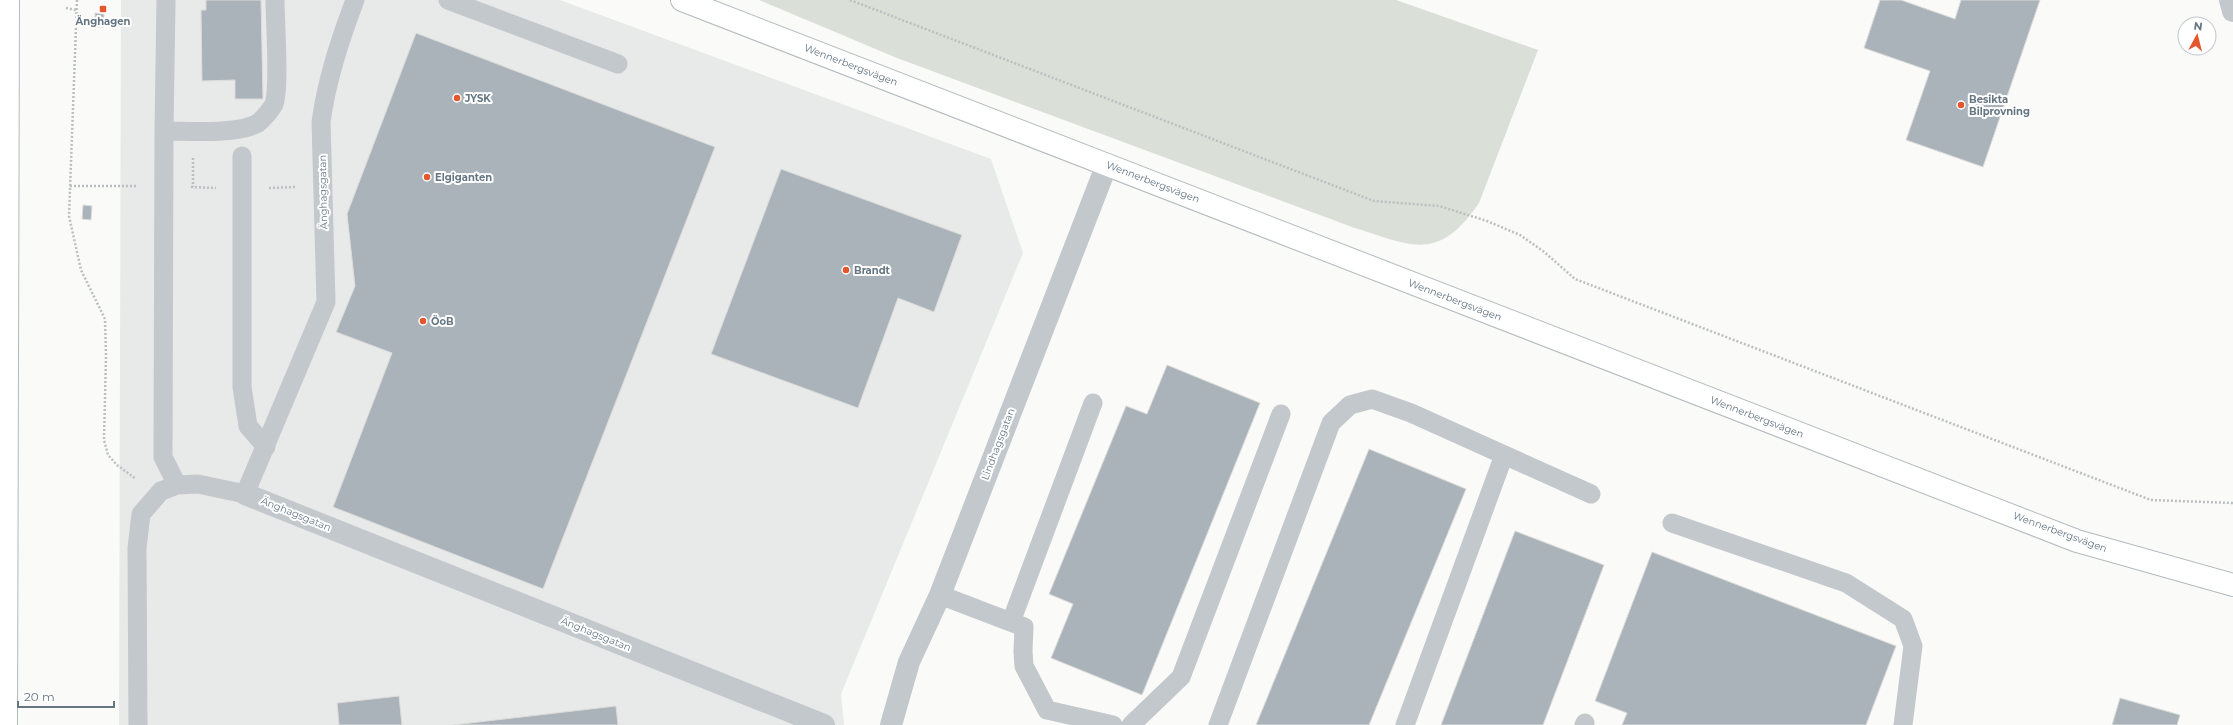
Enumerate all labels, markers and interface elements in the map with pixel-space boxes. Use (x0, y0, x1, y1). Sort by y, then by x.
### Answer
marker: Änghagen (98, 4, 108, 14)
place label: Änghagen (75, 15, 131, 28)
north arrow (2177, 16, 2217, 56)
text: N (2193, 19, 2203, 34)
street label: Wennerbergsvägen (802, 41, 900, 89)
place label: JYSK (464, 92, 491, 105)
marker: JYSK (452, 93, 462, 103)
place label: Besikta Bilprovning (1969, 93, 2030, 118)
marker: Besikta Bilprovning (1956, 100, 1966, 110)
street label: Änghagsgatan (316, 155, 330, 229)
street label: Wennerbergsvägen (1104, 158, 1202, 206)
place label: Elgiganten (435, 171, 492, 184)
marker: Elgiganten (422, 172, 432, 182)
place label: Brandt (854, 264, 891, 277)
marker: Brandt (841, 265, 851, 275)
street label: Wennerbergsvägen (1406, 276, 1504, 324)
place label: ÖoB (431, 315, 454, 328)
marker: ÖoB (418, 316, 428, 326)
street label: Wennerbergsvägen (1708, 393, 1806, 441)
street label: Lindhagsgatan (978, 406, 1018, 482)
street label: Änghagsgatan (259, 494, 333, 534)
street label: Wennerbergsvägen (2011, 509, 2109, 555)
street label: Änghagsgatan (559, 614, 633, 654)
scale bar (18, 683, 114, 709)
text: 20 m (24, 689, 55, 704)

